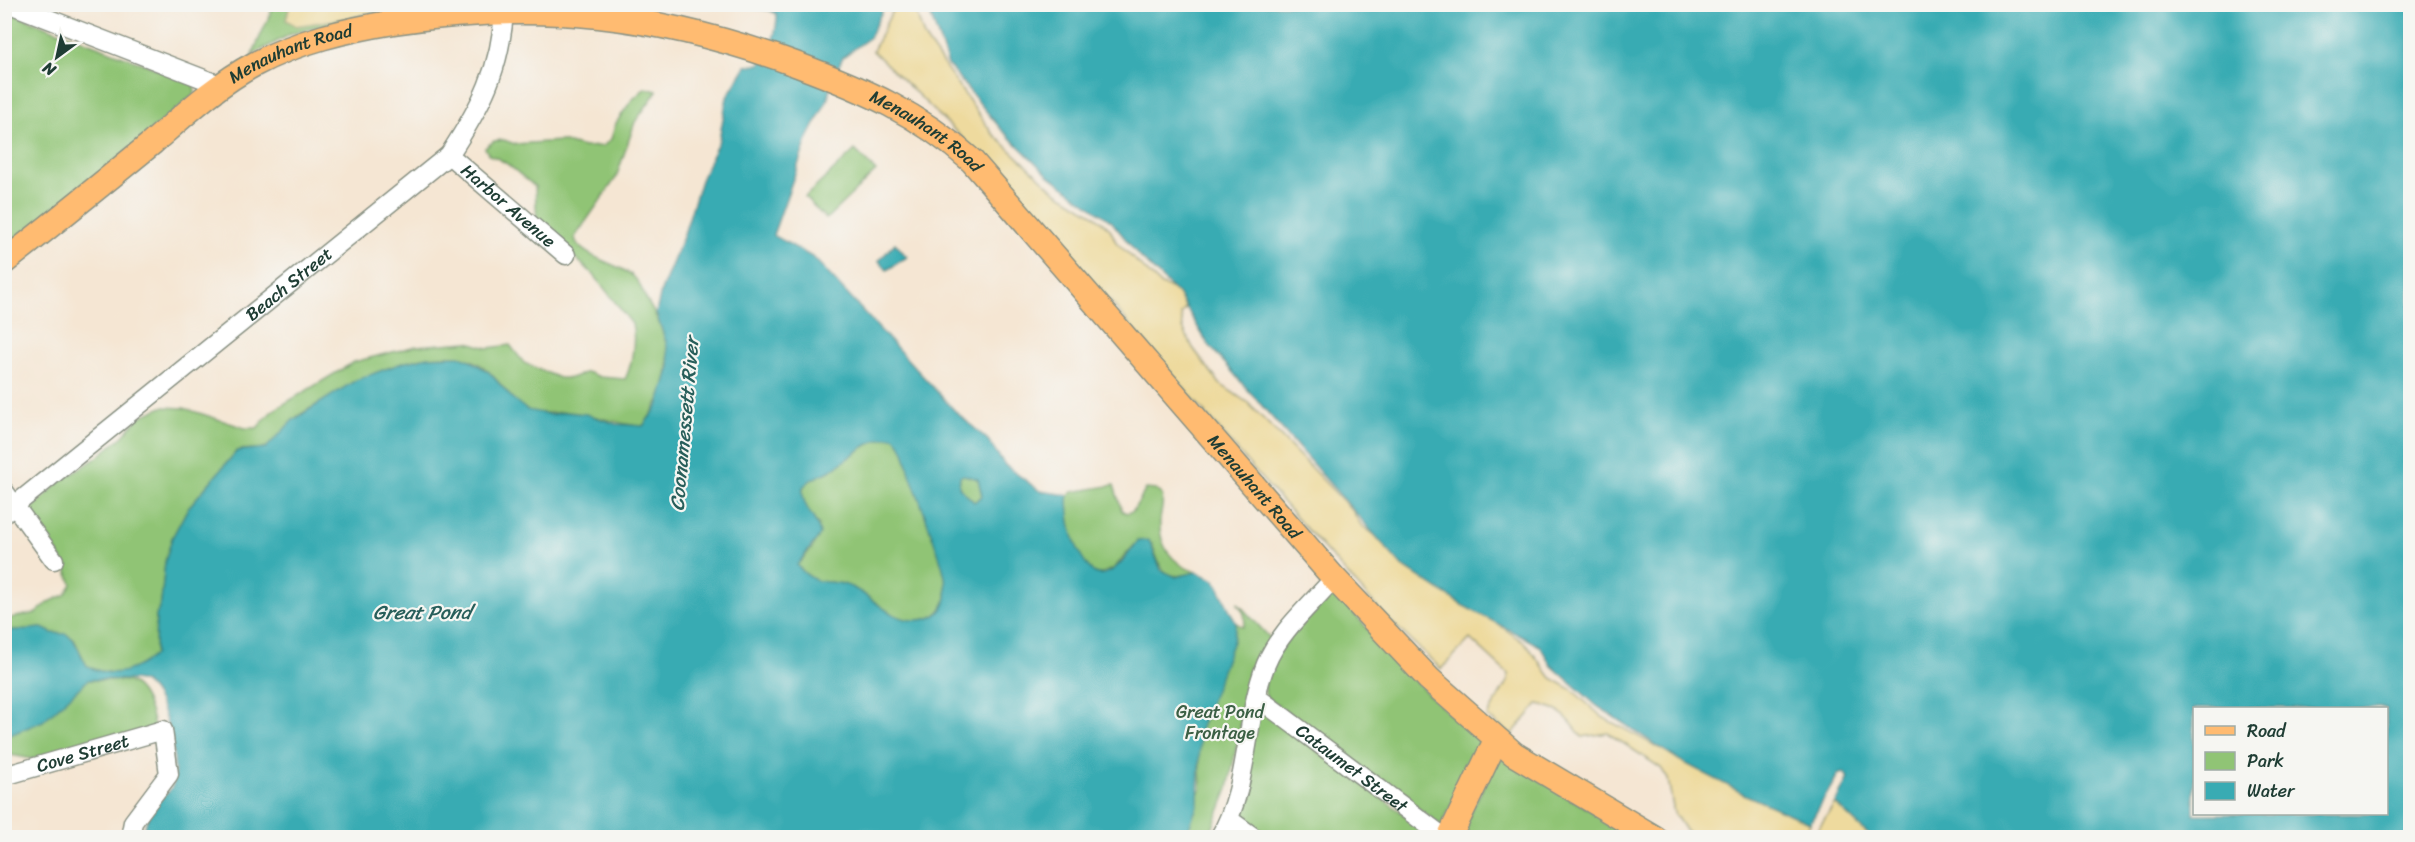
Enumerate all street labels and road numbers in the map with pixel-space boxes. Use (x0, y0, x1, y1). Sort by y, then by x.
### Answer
street label: Menauhant Road (222, 14, 357, 92)
street label: Menauhant Road (864, 81, 992, 181)
street label: Harbor Avenue (453, 155, 563, 256)
street label: Beach Street (238, 239, 340, 330)
street label: Menauhant Road (1199, 426, 1311, 548)
street label: Cataumet Street (1289, 715, 1415, 821)
street label: Cove Street (33, 725, 133, 782)

